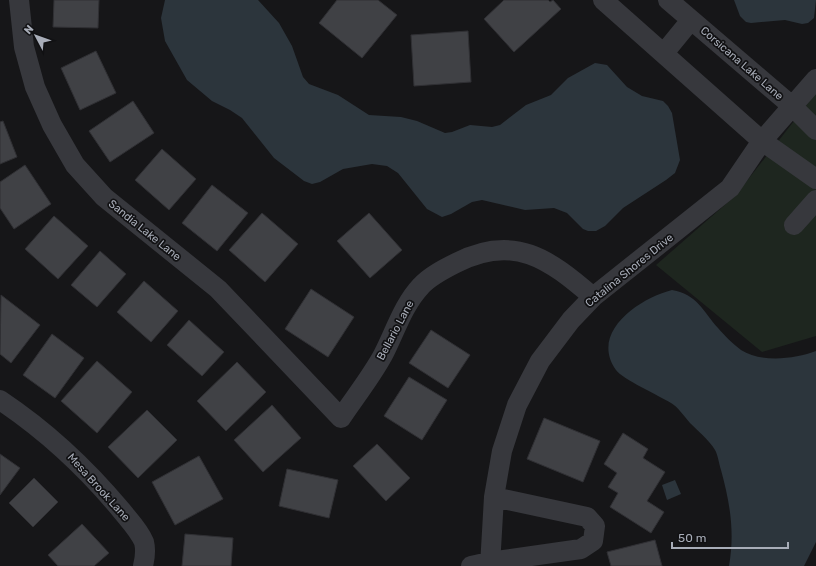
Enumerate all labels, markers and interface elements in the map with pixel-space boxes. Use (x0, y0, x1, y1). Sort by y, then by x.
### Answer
north arrow (16, 16, 56, 56)
text: N (21, 22, 36, 37)
street label: Corsicana Lake Lane (698, 24, 786, 103)
street label: Sandia Lake Lane (106, 197, 183, 263)
street label: Catalina Shores Drive (583, 231, 676, 310)
street label: Bellario Lane (374, 298, 417, 362)
street label: Mesa Brook Lane (65, 451, 132, 524)
scale bar (672, 524, 788, 550)
text: 50 m (678, 531, 706, 545)

